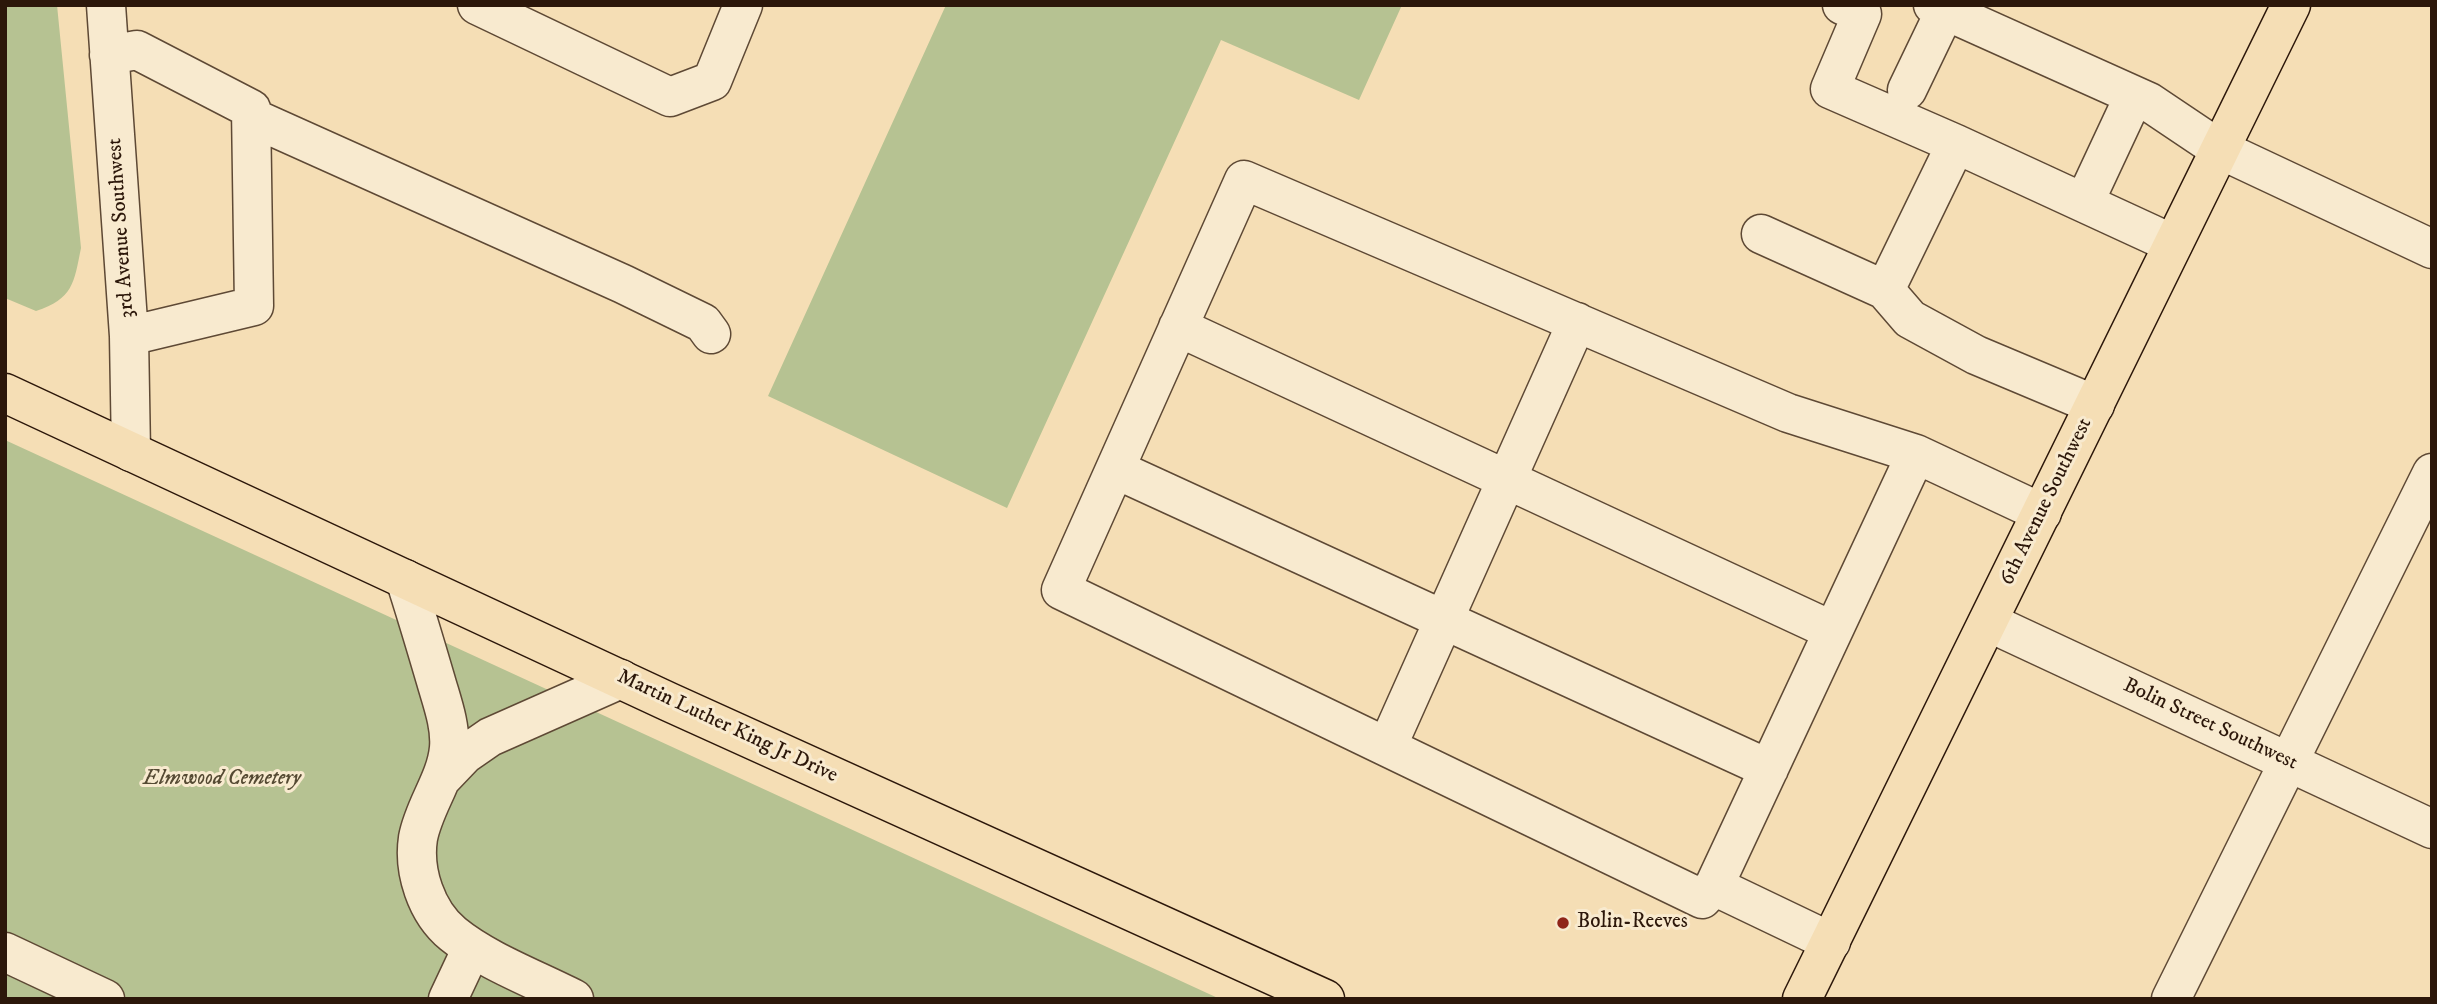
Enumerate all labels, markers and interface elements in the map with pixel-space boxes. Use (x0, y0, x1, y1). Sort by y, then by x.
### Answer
street label: 3rd Avenue Southwest (103, 137, 141, 319)
street label: 6th Avenue Southwest (1996, 414, 2098, 590)
street label: Martin Luther King Jr Drive (613, 665, 841, 789)
street label: Bolin Street Southwest (2119, 674, 2301, 776)
park label: Elmwood Cemetery (143, 767, 301, 793)
place label: Bolin-Reeves (1577, 910, 1688, 936)
marker: Bolin-Reeves (1555, 915, 1571, 931)

